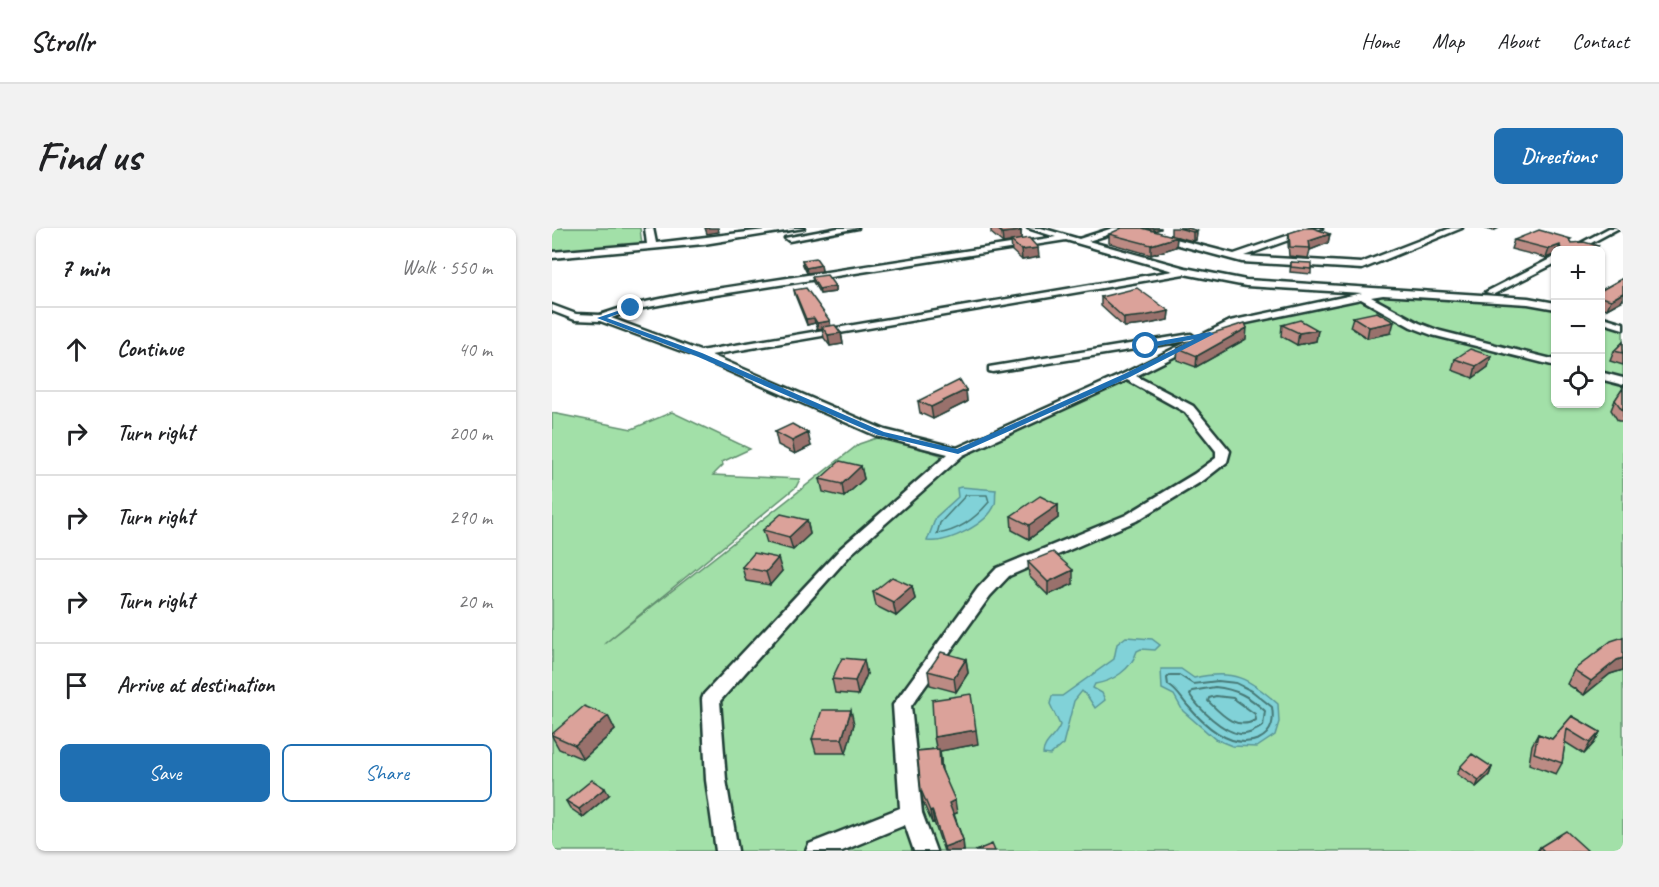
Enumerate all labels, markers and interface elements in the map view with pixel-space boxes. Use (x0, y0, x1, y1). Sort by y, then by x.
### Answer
text: Strollr (30, 24, 94, 59)
text: Home (1361, 28, 1399, 54)
text: Map (1432, 28, 1464, 54)
text: About (1497, 28, 1539, 54)
text: Contact (1572, 28, 1629, 54)
button: Directions (1494, 128, 1623, 184)
text: Find us (36, 130, 141, 183)
map controls (1551, 246, 1605, 408)
button: + (1551, 246, 1605, 300)
text: 7 min (60, 251, 110, 284)
text: Walk · 550 m (402, 255, 492, 280)
route end (617, 294, 643, 320)
button: − (1551, 300, 1605, 354)
route start (1132, 332, 1158, 358)
icon: ahead (60, 333, 93, 366)
text: Continue (117, 335, 183, 363)
text: 40 m (458, 337, 492, 362)
button: locate (1551, 354, 1605, 408)
icon: right (60, 417, 93, 450)
text: Turn right (117, 419, 194, 447)
text: 200 m (449, 421, 492, 446)
icon: right (60, 501, 93, 534)
text: Turn right (117, 503, 194, 531)
text: 290 m (449, 505, 492, 530)
icon: right (60, 585, 93, 618)
text: Turn right (117, 587, 194, 615)
text: 20 m (458, 589, 492, 614)
icon: arrive (60, 669, 93, 702)
text: Arrive at destination (117, 671, 274, 699)
button: Save (60, 744, 270, 802)
button: Share (282, 744, 492, 802)

